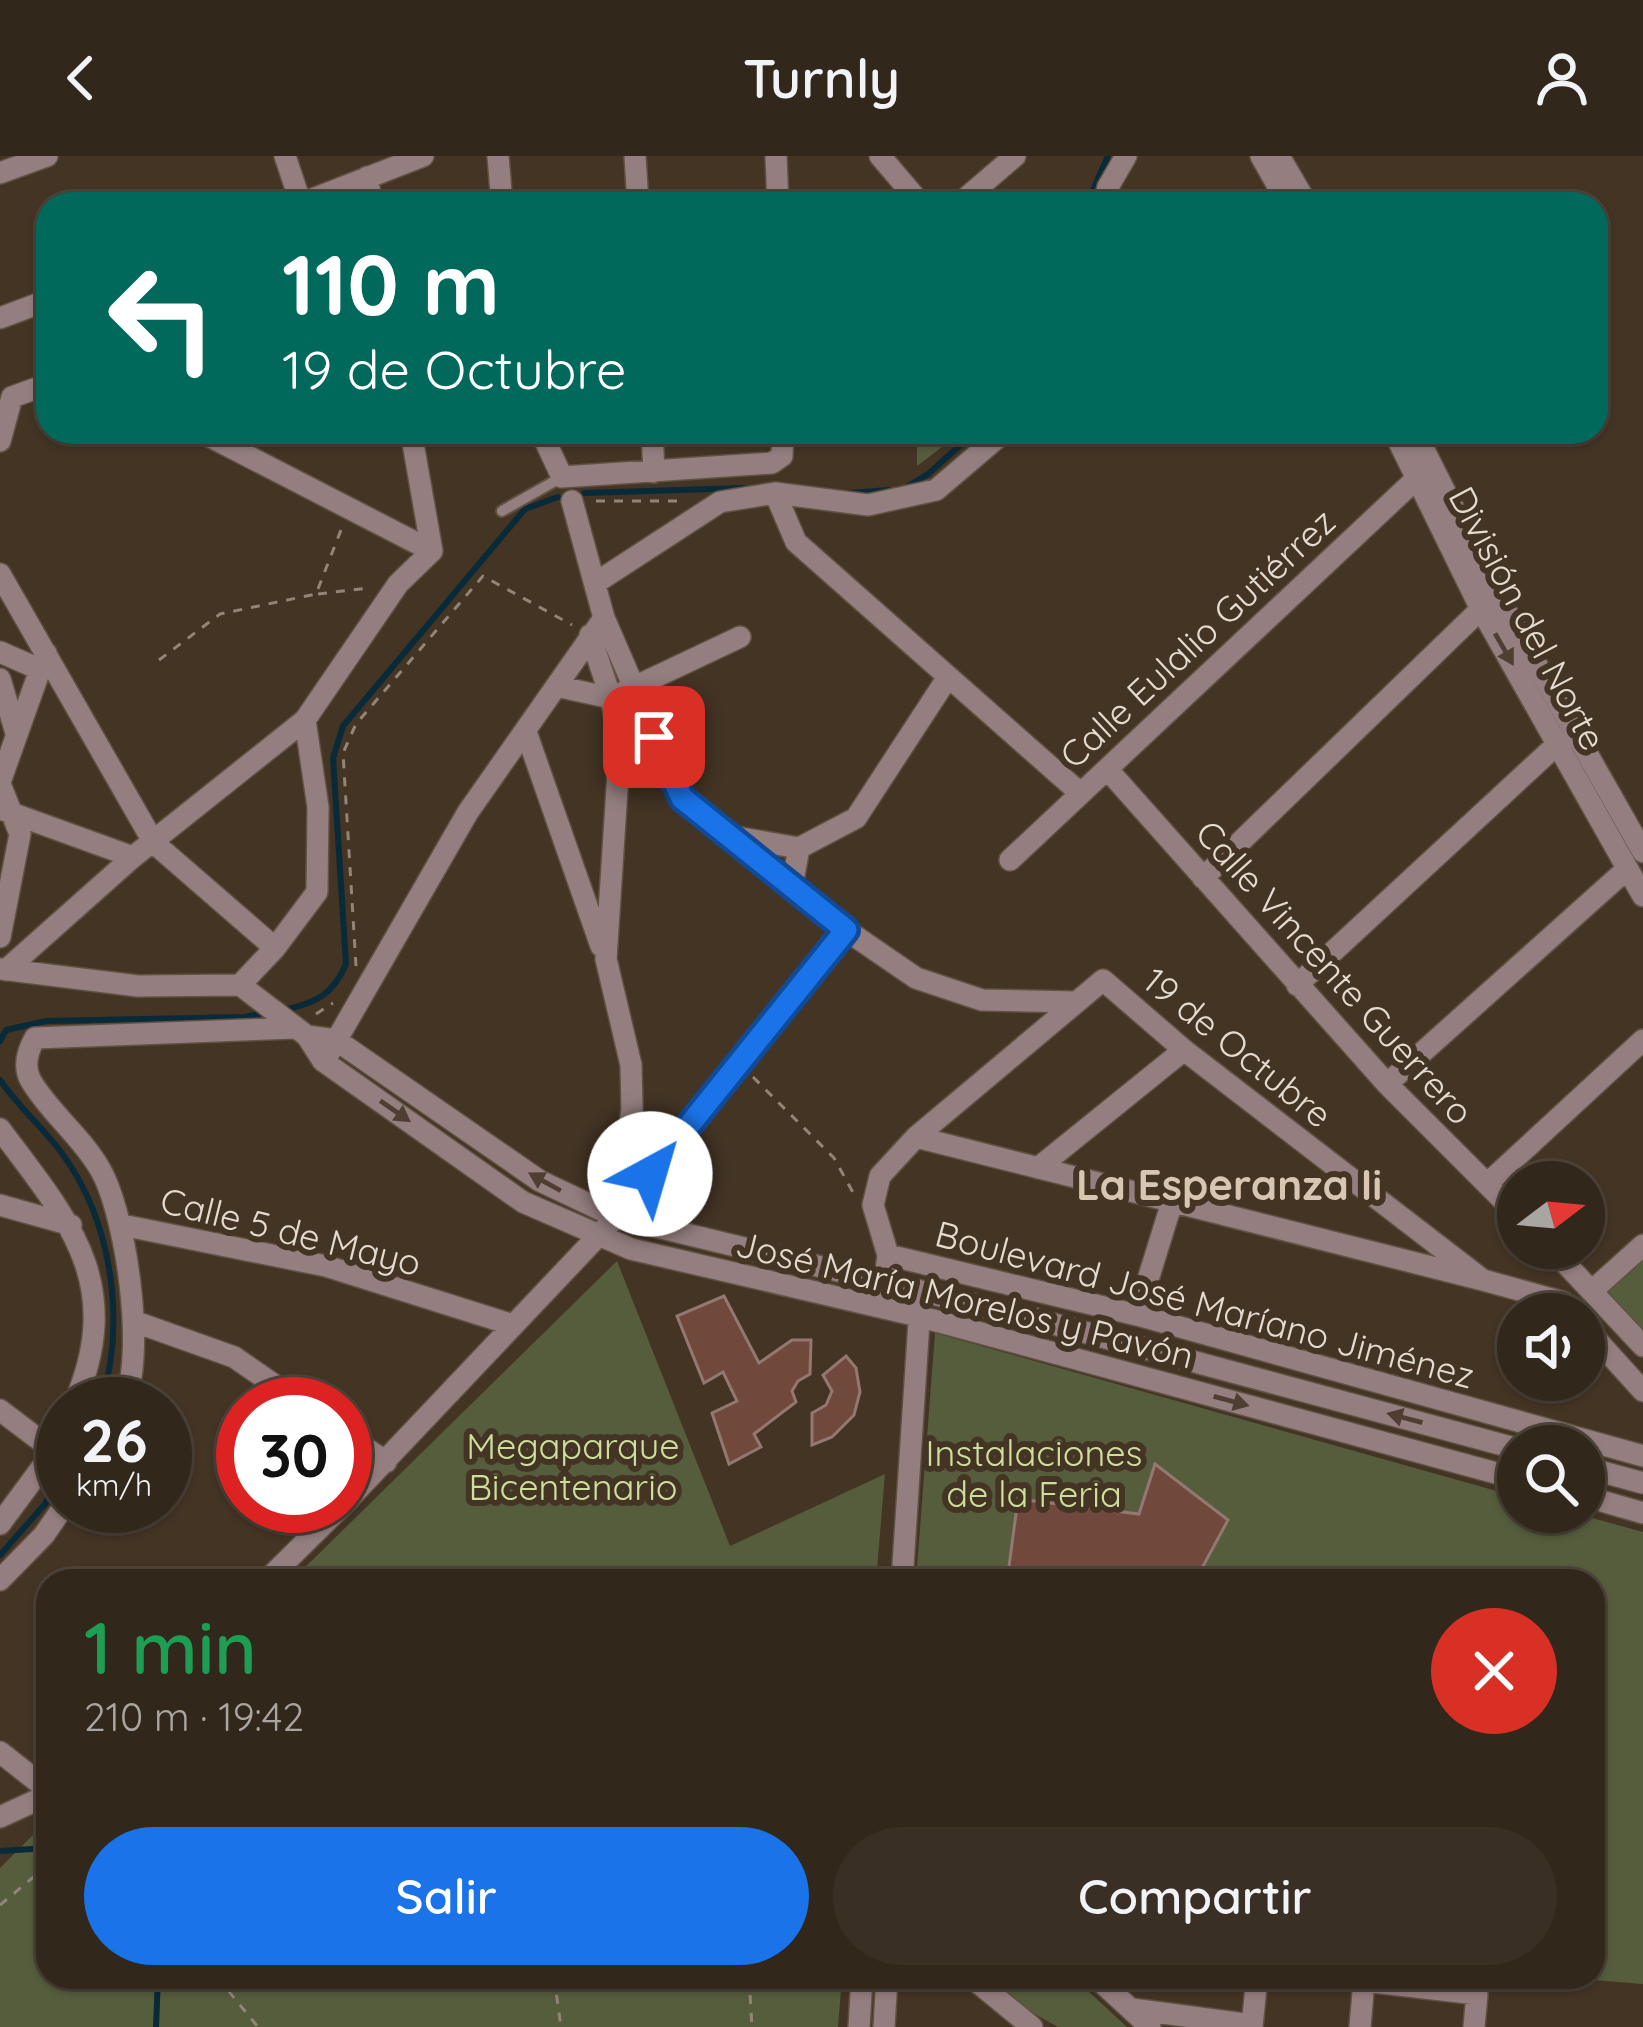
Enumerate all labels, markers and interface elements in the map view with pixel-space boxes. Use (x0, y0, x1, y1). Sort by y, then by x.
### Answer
text: Turnly (743, 44, 900, 112)
icon: back (48, 45, 114, 111)
icon: person (1529, 45, 1595, 111)
text: 110 m (282, 231, 500, 336)
icon: left (84, 240, 240, 396)
text: 19 de Octubre (282, 335, 626, 403)
street label: División del Norte (1440, 479, 1616, 757)
street label: Calle Eulalio Gutiérrez (1050, 499, 1344, 777)
one-way arrow (1492, 632, 1513, 666)
pin (603, 686, 705, 788)
icon: arrive (621, 704, 687, 770)
street label: Calle Vincente Guerrero (1186, 811, 1484, 1133)
street label: 19 de Octubre (1135, 957, 1341, 1137)
one-way arrow (378, 1099, 411, 1122)
position arrow (587, 1111, 713, 1237)
district label: La Esperanza Ii (1076, 1158, 1382, 1211)
north arrow (1497, 1161, 1605, 1269)
map controls (1497, 1161, 1605, 1533)
one-way arrow (528, 1172, 562, 1193)
street label: Calle 5 de Mayo (156, 1177, 426, 1285)
street label: Boulevard José Maríano Jiménez (931, 1210, 1479, 1398)
street label: José María Morelos y Pavón (732, 1220, 1198, 1378)
button: sound (1497, 1293, 1605, 1401)
speed limit sign: 30 (216, 1377, 372, 1533)
one-way arrow (1213, 1392, 1250, 1411)
text: 26 (80, 1402, 148, 1477)
one-way arrow (1386, 1408, 1423, 1427)
park label: Megaparque Bicentenario (466, 1423, 680, 1509)
button: search (1497, 1425, 1605, 1533)
park label: Instalaciones de la Feria (926, 1430, 1142, 1516)
text: km/h (76, 1466, 152, 1504)
text: 1 min (84, 1602, 257, 1692)
button: close (1431, 1608, 1557, 1734)
text: 210 m · 19:42 (84, 1692, 304, 1741)
button: Salir (84, 1827, 809, 1965)
button: Compartir (833, 1827, 1557, 1965)

